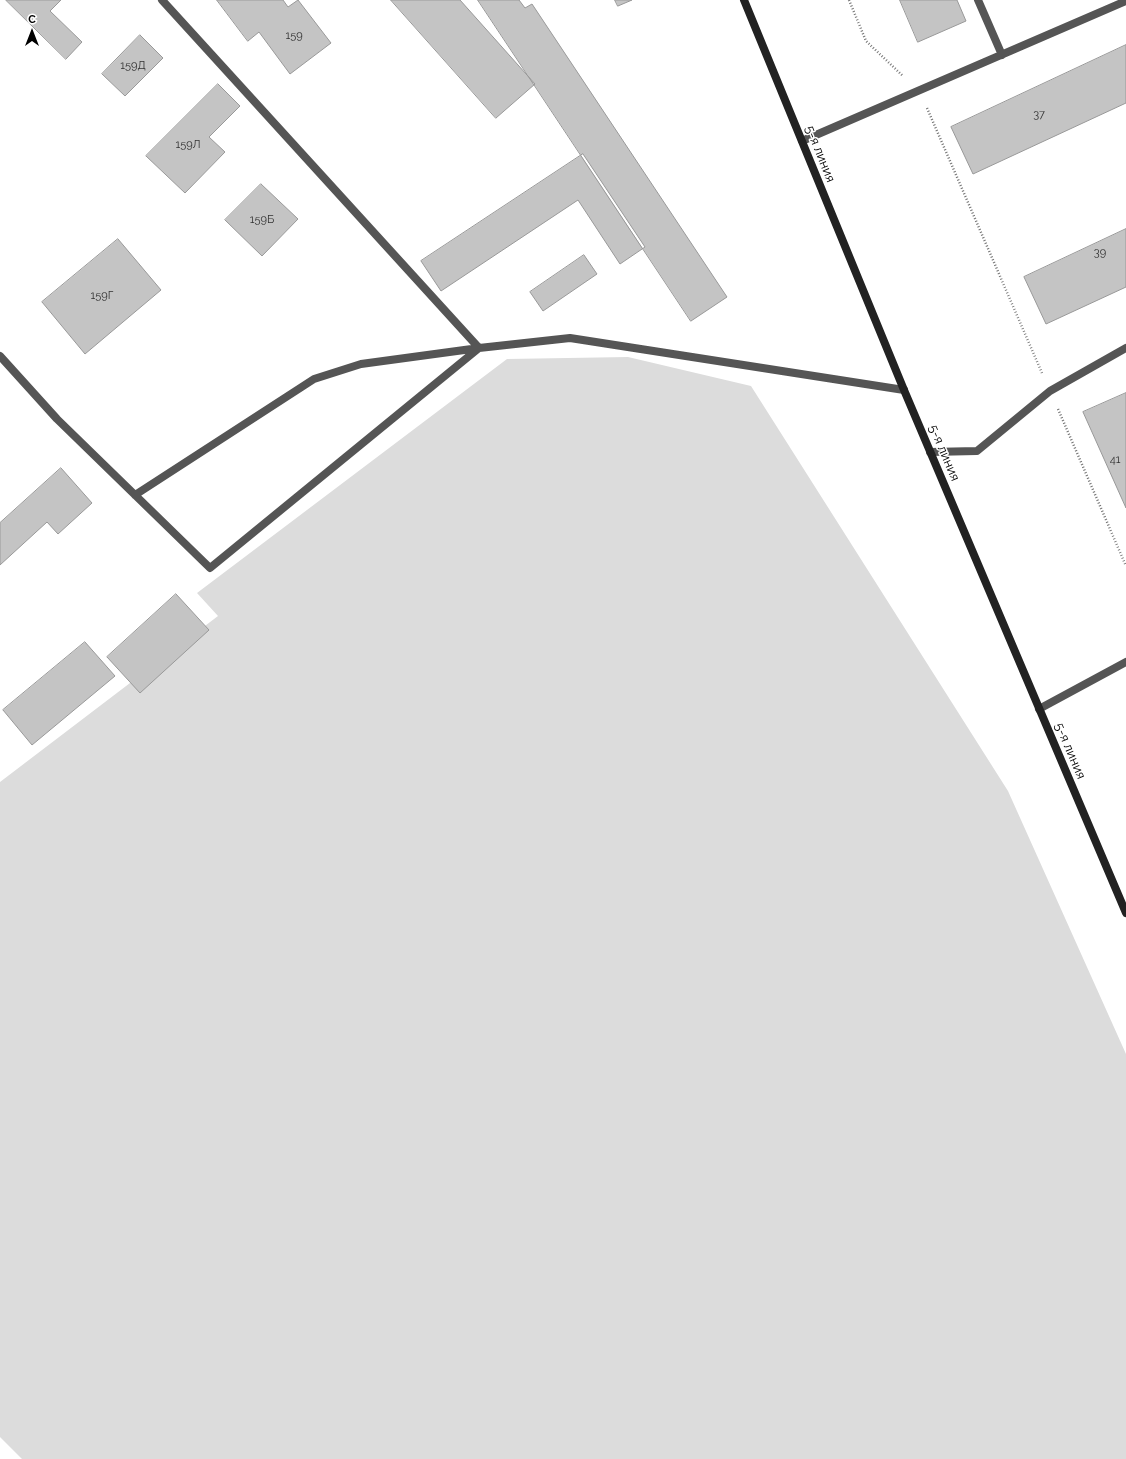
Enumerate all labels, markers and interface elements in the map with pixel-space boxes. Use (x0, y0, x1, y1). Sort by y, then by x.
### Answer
north arrow (12, 12, 52, 52)
text: С (28, 13, 36, 26)
house number: 159 (285, 29, 303, 43)
house number: 159Д (120, 59, 146, 73)
house number: 37 (1033, 108, 1045, 122)
street label: 5-я линия (802, 123, 838, 185)
house number: 159Л (175, 138, 201, 152)
house number: 159Б (250, 213, 274, 227)
house number: 39 (1094, 246, 1106, 260)
house number: 159Г (91, 289, 113, 303)
street label: 5-я линия (925, 422, 963, 484)
house number: 41 (1110, 453, 1120, 467)
street label: 5-я линия (1051, 720, 1089, 782)

